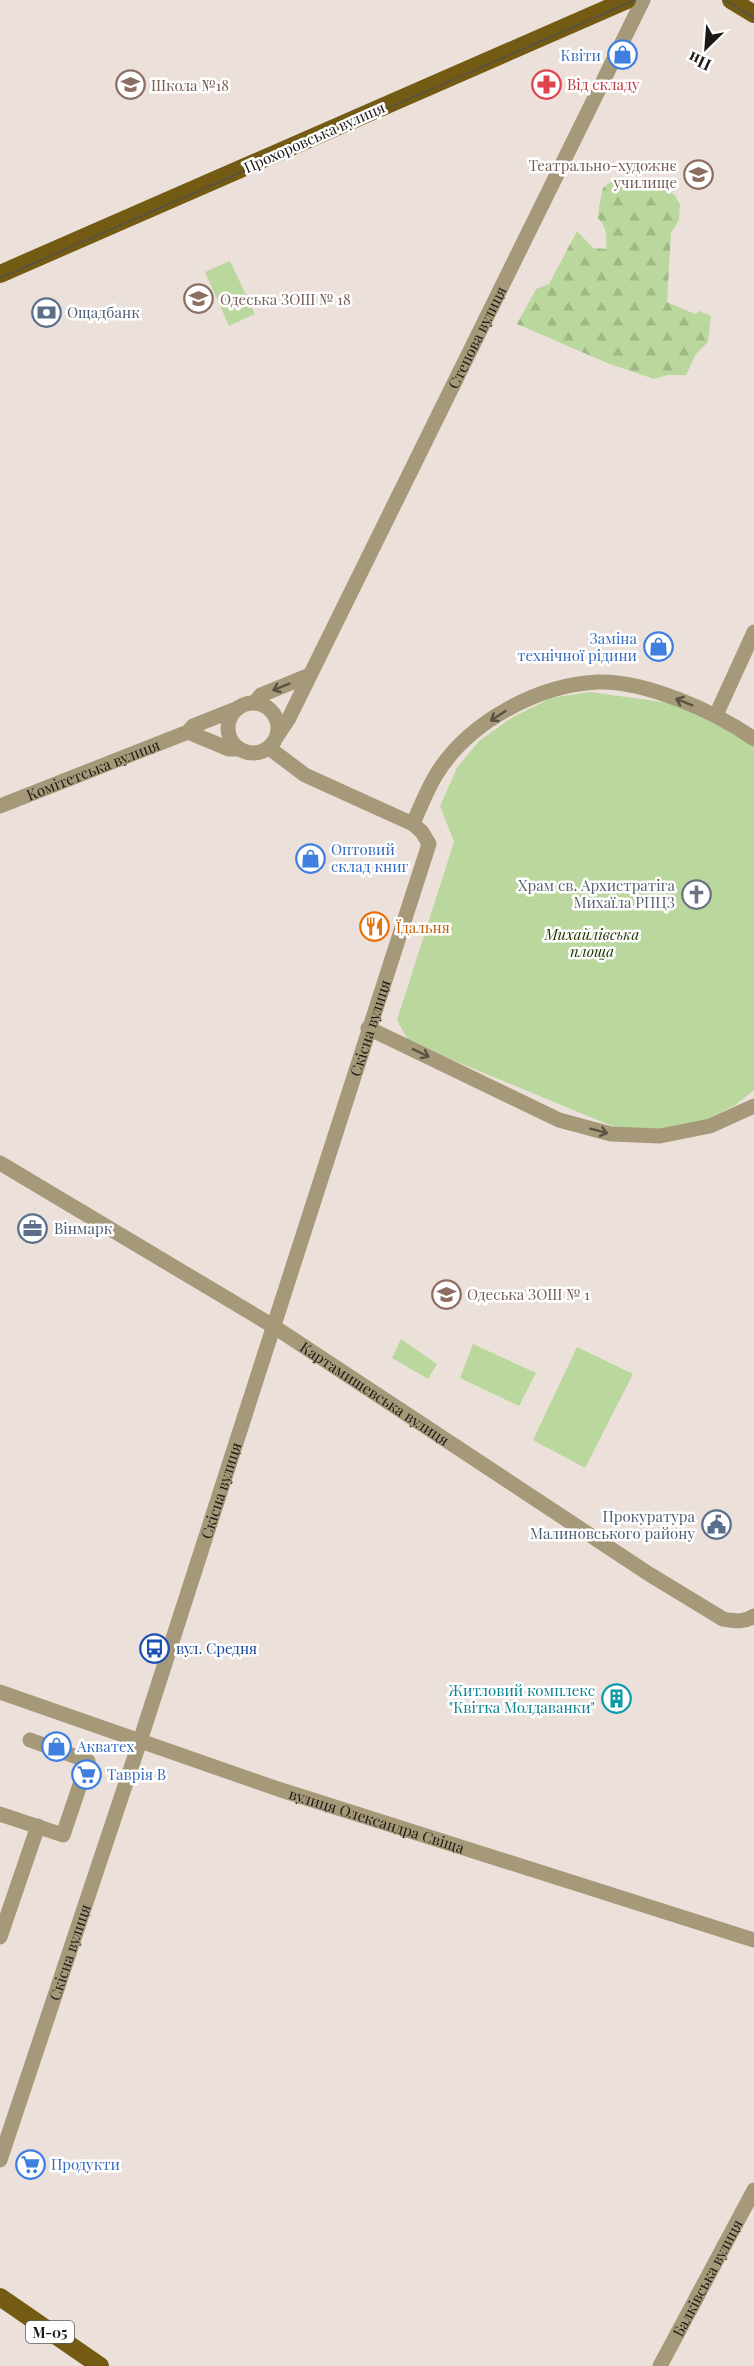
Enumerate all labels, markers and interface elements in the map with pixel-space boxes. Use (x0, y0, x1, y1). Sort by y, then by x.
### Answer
north arrow (676, 18, 736, 78)
shop icon: Квіти (606, 39, 638, 71)
place label: Квіти (561, 45, 601, 65)
text: Пн (685, 48, 714, 76)
pharmacy icon: Від складу (530, 68, 562, 100)
school or university icon: Школа №18 (114, 69, 146, 101)
place label: Від складу (567, 74, 640, 94)
place label: Школа №18 (151, 75, 229, 95)
street label: Прохоровська вулиця (240, 97, 388, 177)
place label: Театрально-художнє училище (529, 155, 677, 192)
school or university icon: Театрально-художнє училище (682, 158, 714, 190)
school or university icon: Одеська ЗОШ № 18 (183, 283, 215, 315)
street label: Степова вулиця (443, 283, 510, 392)
place label: Одеська ЗОШ № 18 (220, 289, 351, 309)
bank icon: Ощадбанк (30, 296, 62, 328)
place label: Ощадбанк (67, 302, 140, 322)
place label: Заміна технічної рідини (517, 628, 638, 665)
shop icon: Заміна технічної рідини (642, 631, 674, 663)
one-way arrow (272, 682, 290, 693)
one-way arrow (675, 696, 694, 707)
one-way arrow (491, 710, 507, 722)
street label: Комітетська вулиця (24, 734, 163, 805)
place label: Оптовий склад книг (331, 839, 409, 876)
shop icon: Оптовий склад книг (294, 842, 326, 874)
place label: Храм св. Архистратіга Михаїла РПЦЗ (518, 875, 676, 912)
church icon: Храм св. Архистратіга Михаїла РПЦЗ (680, 878, 712, 910)
restaurant icon: Їдальня (359, 911, 391, 943)
place label: Їдальня (396, 917, 450, 937)
park label: Михайлівська площа (544, 924, 639, 961)
street label: Cкісна вулиця (345, 977, 395, 1079)
one-way arrow (411, 1048, 429, 1060)
one-way arrow (589, 1126, 608, 1137)
office icon: Вінмарк (17, 1212, 49, 1244)
place label: Вінмарк (54, 1218, 113, 1238)
school or university icon: Одеська ЗОШ № 1 (430, 1278, 462, 1310)
place label: Одеська ЗОШ № 1 (467, 1284, 590, 1304)
street label: Картамишевська вулиця (296, 1337, 453, 1450)
street label: Cкісна вулиця (196, 1440, 246, 1541)
place label: Прокуратура Малиновського району (530, 1506, 696, 1543)
public building icon: Прокуратура Малиновського району (700, 1509, 732, 1541)
bus stop icon: вул. Средня (139, 1632, 171, 1664)
place label: вул. Средня (176, 1638, 257, 1658)
place label: Житловий комплекс "Квітка Молдаванки" (448, 1680, 595, 1717)
building icon: Житловий комплекс "Квітка Молдаванки" (600, 1683, 632, 1715)
shop icon: Акватех (40, 1730, 72, 1762)
place label: Акватех (76, 1736, 134, 1756)
supermarket icon: Таврія В (70, 1758, 102, 1790)
place label: Таврія В (107, 1764, 166, 1784)
street label: вулиця Олександра Свіща (287, 1783, 467, 1858)
street label: Cкісна вулиця (44, 1902, 95, 2003)
supermarket icon: Продукти (14, 2148, 46, 2180)
place label: Продукти (51, 2154, 120, 2174)
street label: Балківська вулиця (668, 2216, 747, 2340)
road number: М-05 (26, 2321, 74, 2343)

